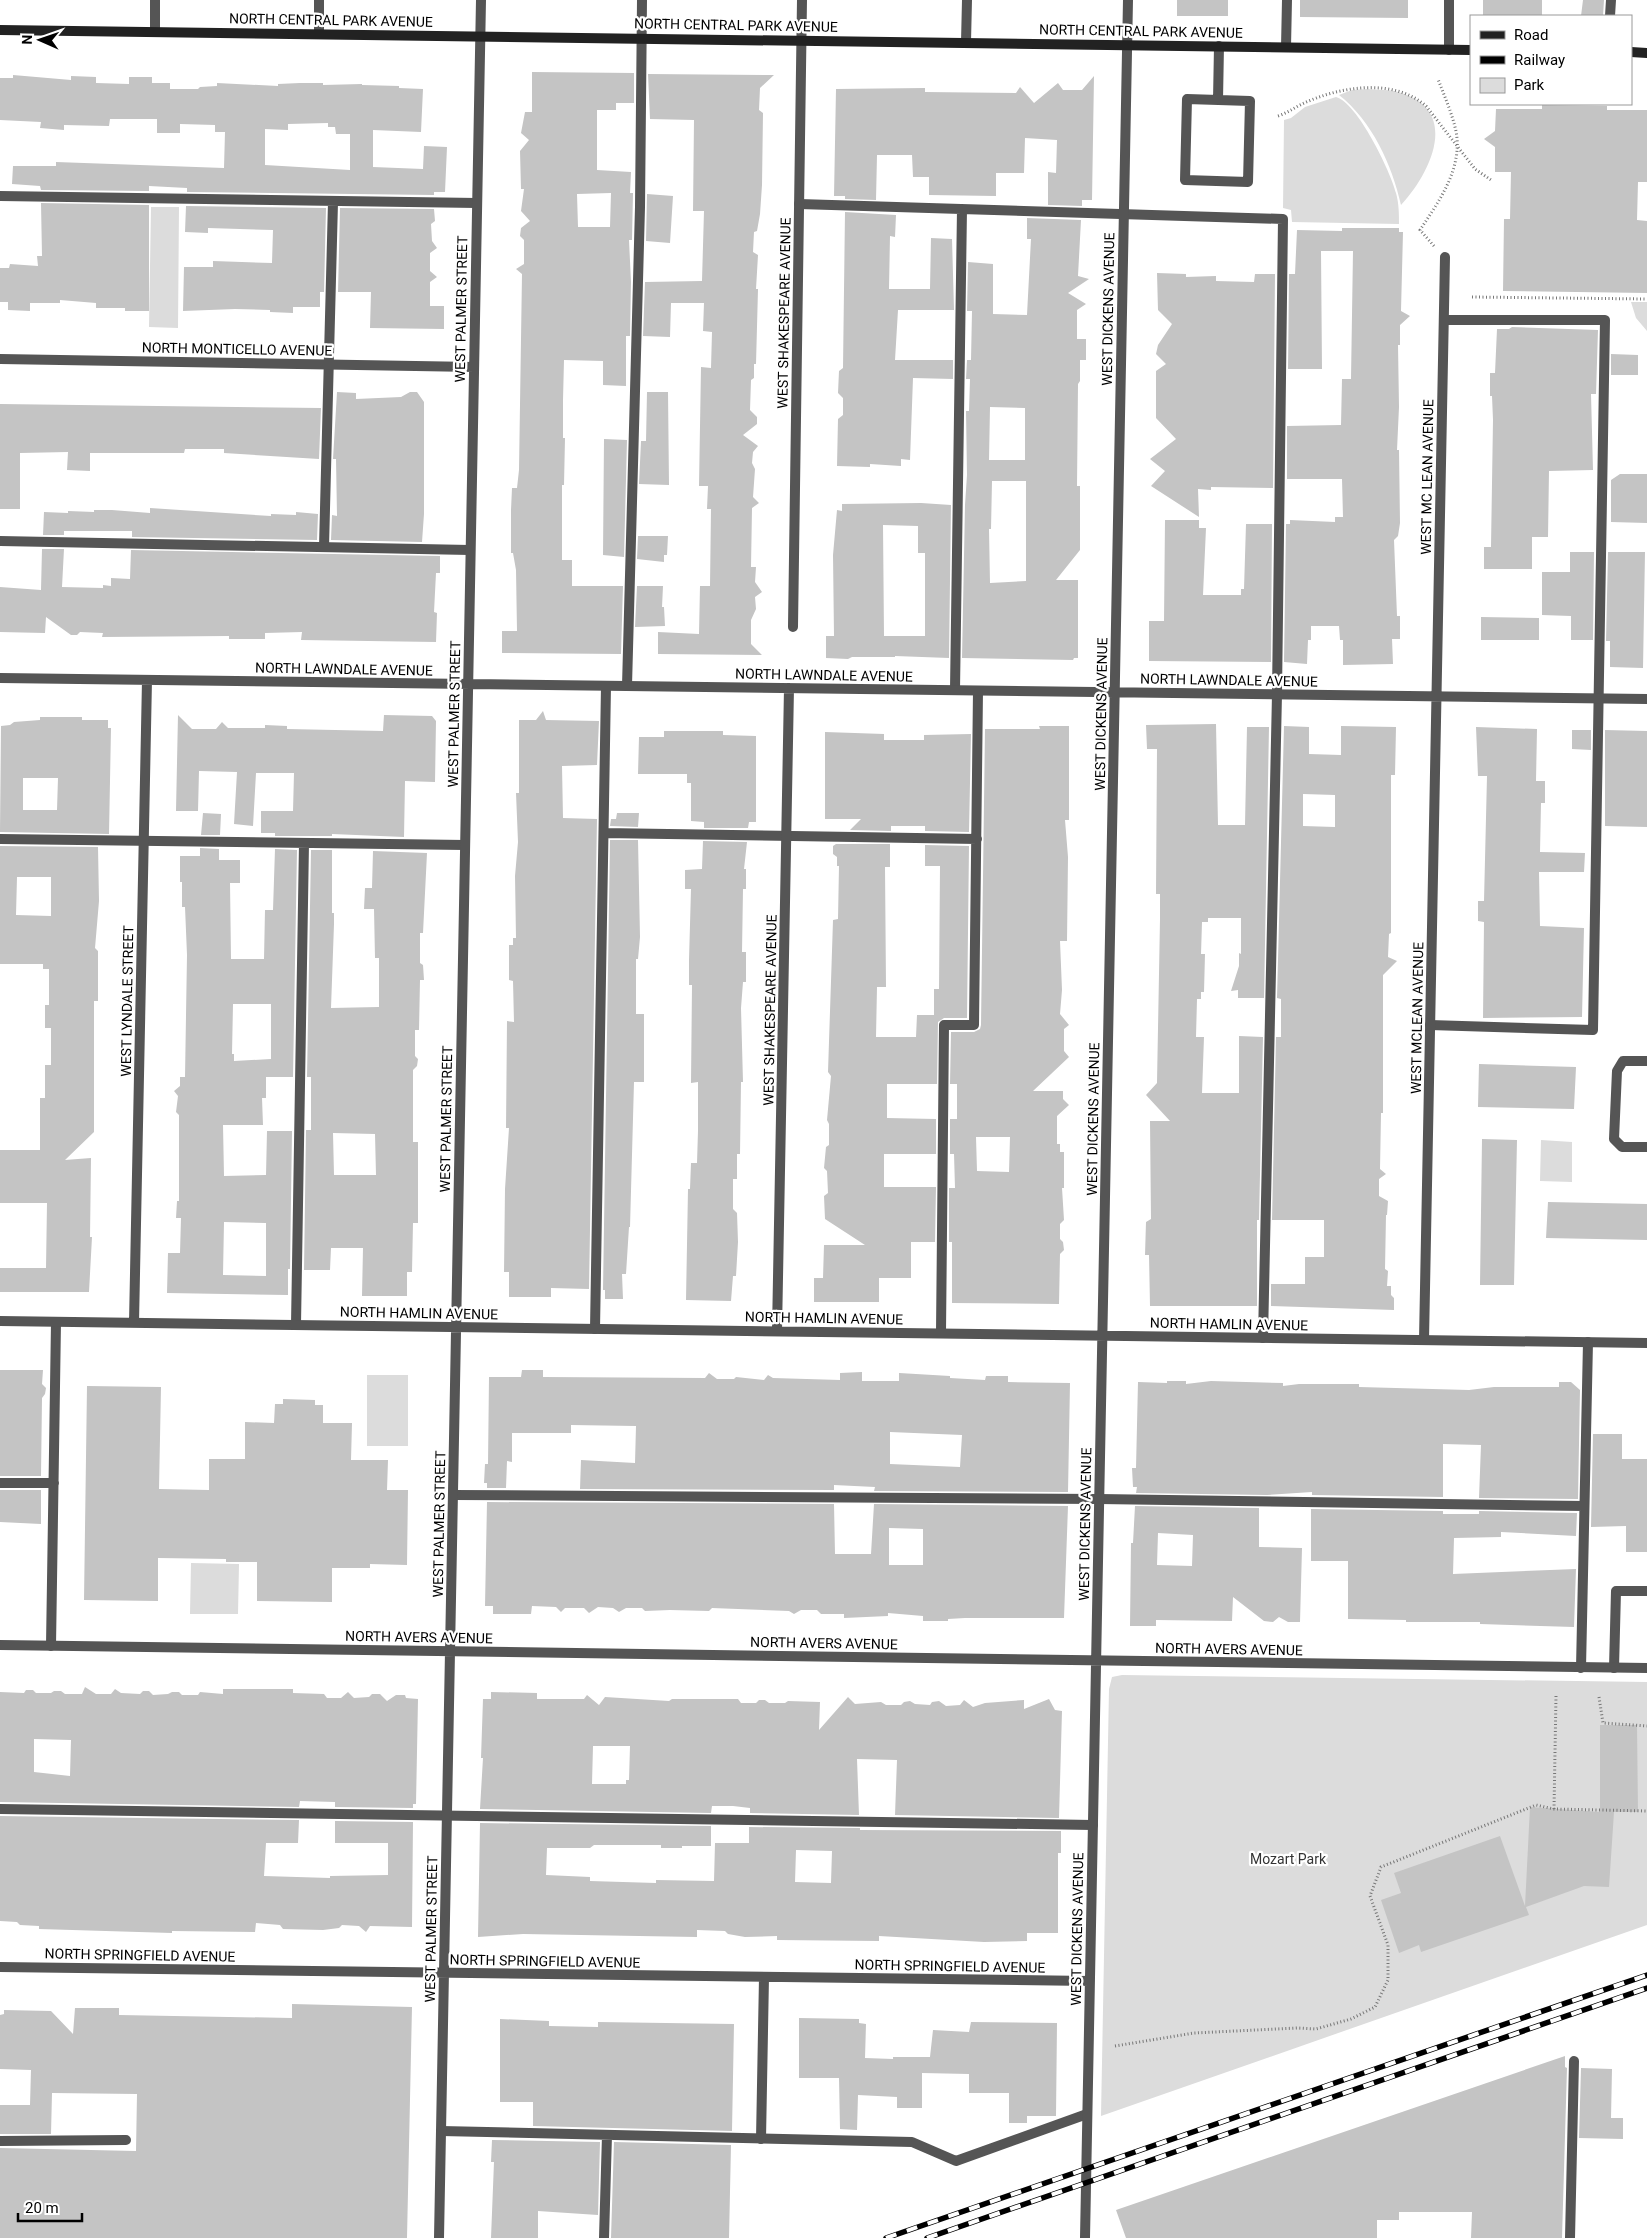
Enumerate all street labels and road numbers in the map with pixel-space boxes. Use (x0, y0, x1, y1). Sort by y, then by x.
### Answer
street label: NORTH CENTRAL PARK AVENUE (229, 10, 433, 30)
street label: NORTH CENTRAL PARK AVENUE (634, 15, 838, 35)
street label: NORTH CENTRAL PARK AVENUE (1039, 21, 1243, 41)
street label: WEST SHAKESPEARE AVENUE (774, 217, 794, 409)
street label: WEST DICKENS AVENUE (1099, 232, 1117, 386)
street label: WEST PALMER STREET (452, 235, 470, 383)
street label: NORTH MONTICELLO AVENUE (142, 339, 332, 359)
street label: WEST MC LEAN AVENUE (1418, 399, 1436, 555)
street label: WEST DICKENS AVENUE (1092, 637, 1110, 791)
street label: WEST PALMER STREET (445, 640, 463, 788)
street label: NORTH LAWNDALE AVENUE (255, 659, 433, 679)
street label: NORTH LAWNDALE AVENUE (735, 665, 913, 685)
street label: NORTH LAWNDALE AVENUE (1140, 670, 1318, 690)
street label: WEST SHAKESPEARE AVENUE (760, 914, 780, 1106)
street label: WEST LYNDALE STREET (118, 925, 136, 1077)
street label: WEST MCLEAN AVENUE (1408, 942, 1426, 1094)
street label: WEST DICKENS AVENUE (1084, 1042, 1102, 1196)
street label: WEST PALMER STREET (437, 1045, 455, 1193)
street label: NORTH HAMLIN AVENUE (340, 1304, 498, 1322)
street label: NORTH HAMLIN AVENUE (745, 1309, 903, 1327)
street label: NORTH HAMLIN AVENUE (1150, 1315, 1308, 1333)
street label: WEST DICKENS AVENUE (1076, 1447, 1094, 1601)
street label: WEST PALMER STREET (430, 1450, 448, 1598)
street label: NORTH AVERS AVENUE (345, 1628, 493, 1646)
street label: NORTH AVERS AVENUE (750, 1634, 898, 1652)
street label: NORTH AVERS AVENUE (1155, 1640, 1303, 1658)
street label: WEST DICKENS AVENUE (1068, 1852, 1086, 2006)
street label: WEST PALMER STREET (422, 1855, 440, 2003)
street label: NORTH SPRINGFIELD AVENUE (44, 1945, 236, 1965)
street label: NORTH SPRINGFIELD AVENUE (449, 1951, 641, 1971)
street label: NORTH SPRINGFIELD AVENUE (854, 1956, 1046, 1976)

